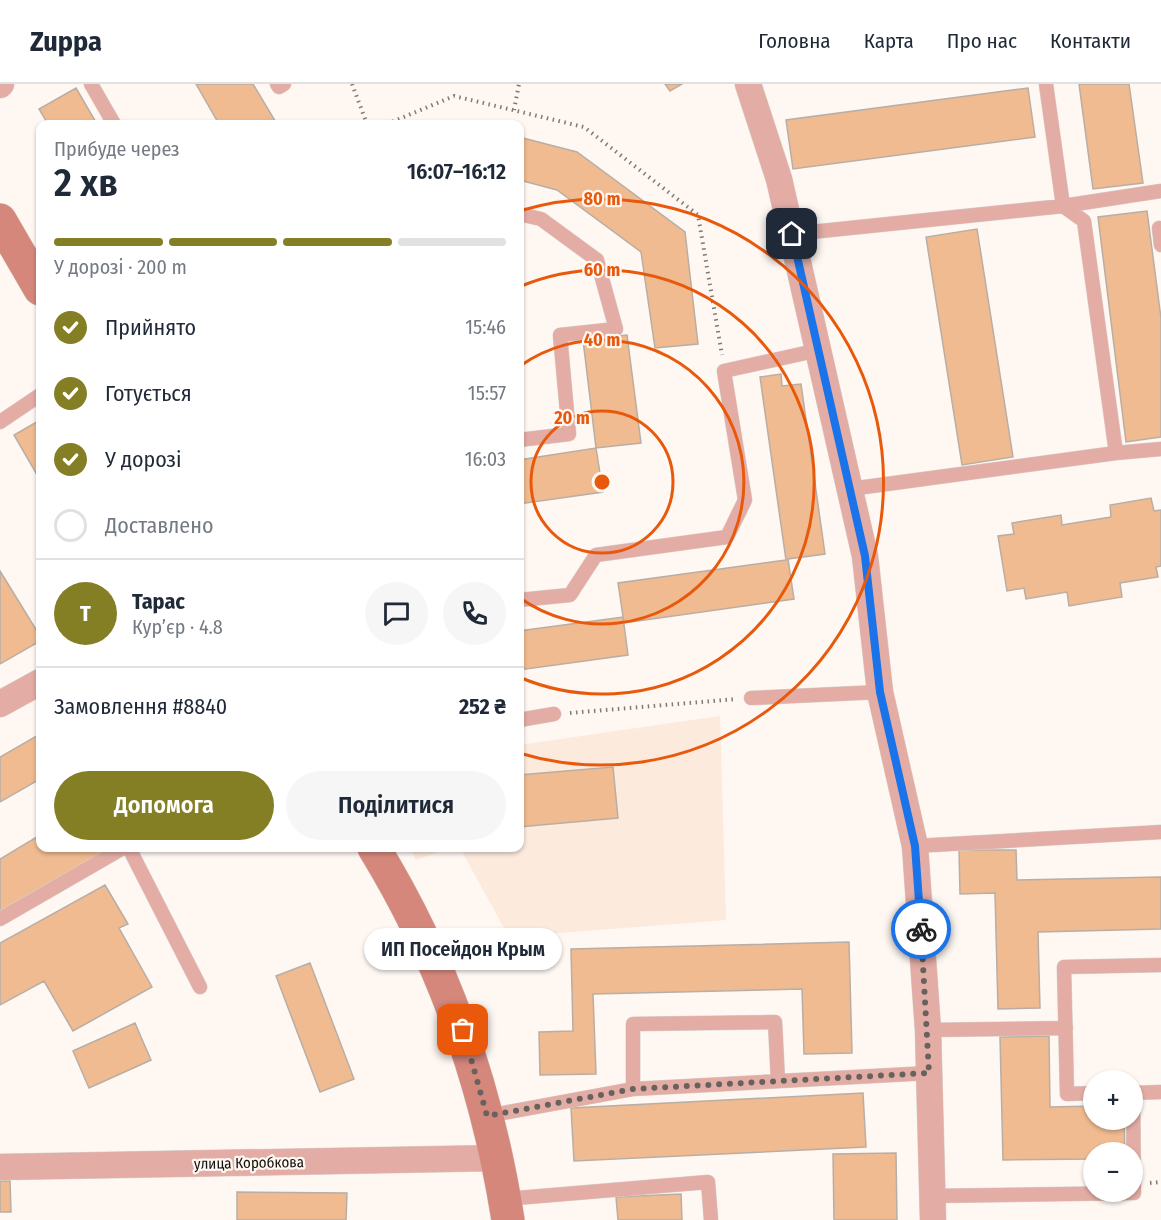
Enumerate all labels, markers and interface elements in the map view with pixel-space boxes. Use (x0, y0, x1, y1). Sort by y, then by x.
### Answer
text: Zuppa (30, 25, 102, 58)
text: Головна (758, 28, 831, 54)
text: Карта (864, 28, 914, 54)
text: Про нас (947, 28, 1017, 54)
text: Контакти (1050, 28, 1131, 54)
text: Прибуде через (54, 137, 180, 161)
text: 16:07–16:12 (407, 158, 506, 185)
text: 2 хв (54, 160, 118, 206)
text: 80 m (584, 188, 620, 210)
pin (766, 208, 817, 259)
icon: home (775, 217, 808, 250)
text: У дорозі · 200 m (54, 255, 187, 279)
text: 60 m (584, 259, 620, 281)
icon: check (54, 311, 87, 344)
text: Прийнято (105, 314, 196, 341)
text: 15:46 (465, 315, 506, 339)
text: 40 m (584, 329, 620, 351)
icon: check (54, 377, 87, 410)
text: Готується (105, 380, 192, 407)
text: 15:57 (468, 381, 506, 405)
text: 20 m (553, 407, 590, 429)
icon: check (54, 443, 87, 476)
text: У дорозі (105, 446, 182, 473)
text: 16:03 (465, 447, 506, 471)
centre of rings (592, 472, 612, 492)
text: Доставлено (105, 512, 214, 539)
button: chat (365, 582, 428, 645)
button: phone (443, 582, 506, 645)
text: Тарас (132, 588, 185, 615)
text: Т (80, 600, 91, 627)
text: Кур’єр · 4.8 (132, 615, 223, 639)
text: Замовлення #8840 (54, 693, 227, 720)
text: 252 ₴ (459, 693, 506, 720)
button: Допомога (54, 771, 274, 840)
button: Поділитися (286, 771, 506, 840)
courier (891, 899, 951, 959)
icon: bike (905, 913, 938, 946)
callout: ИП Посейдон Крым (364, 928, 562, 970)
text: ИП Посейдон Крым (381, 937, 545, 961)
pin (437, 1004, 488, 1055)
icon: bag (446, 1013, 479, 1046)
map controls (1083, 1070, 1143, 1202)
button: + (1083, 1070, 1143, 1130)
button: − (1083, 1142, 1143, 1202)
street label: улица Коробкова (194, 1153, 304, 1173)

